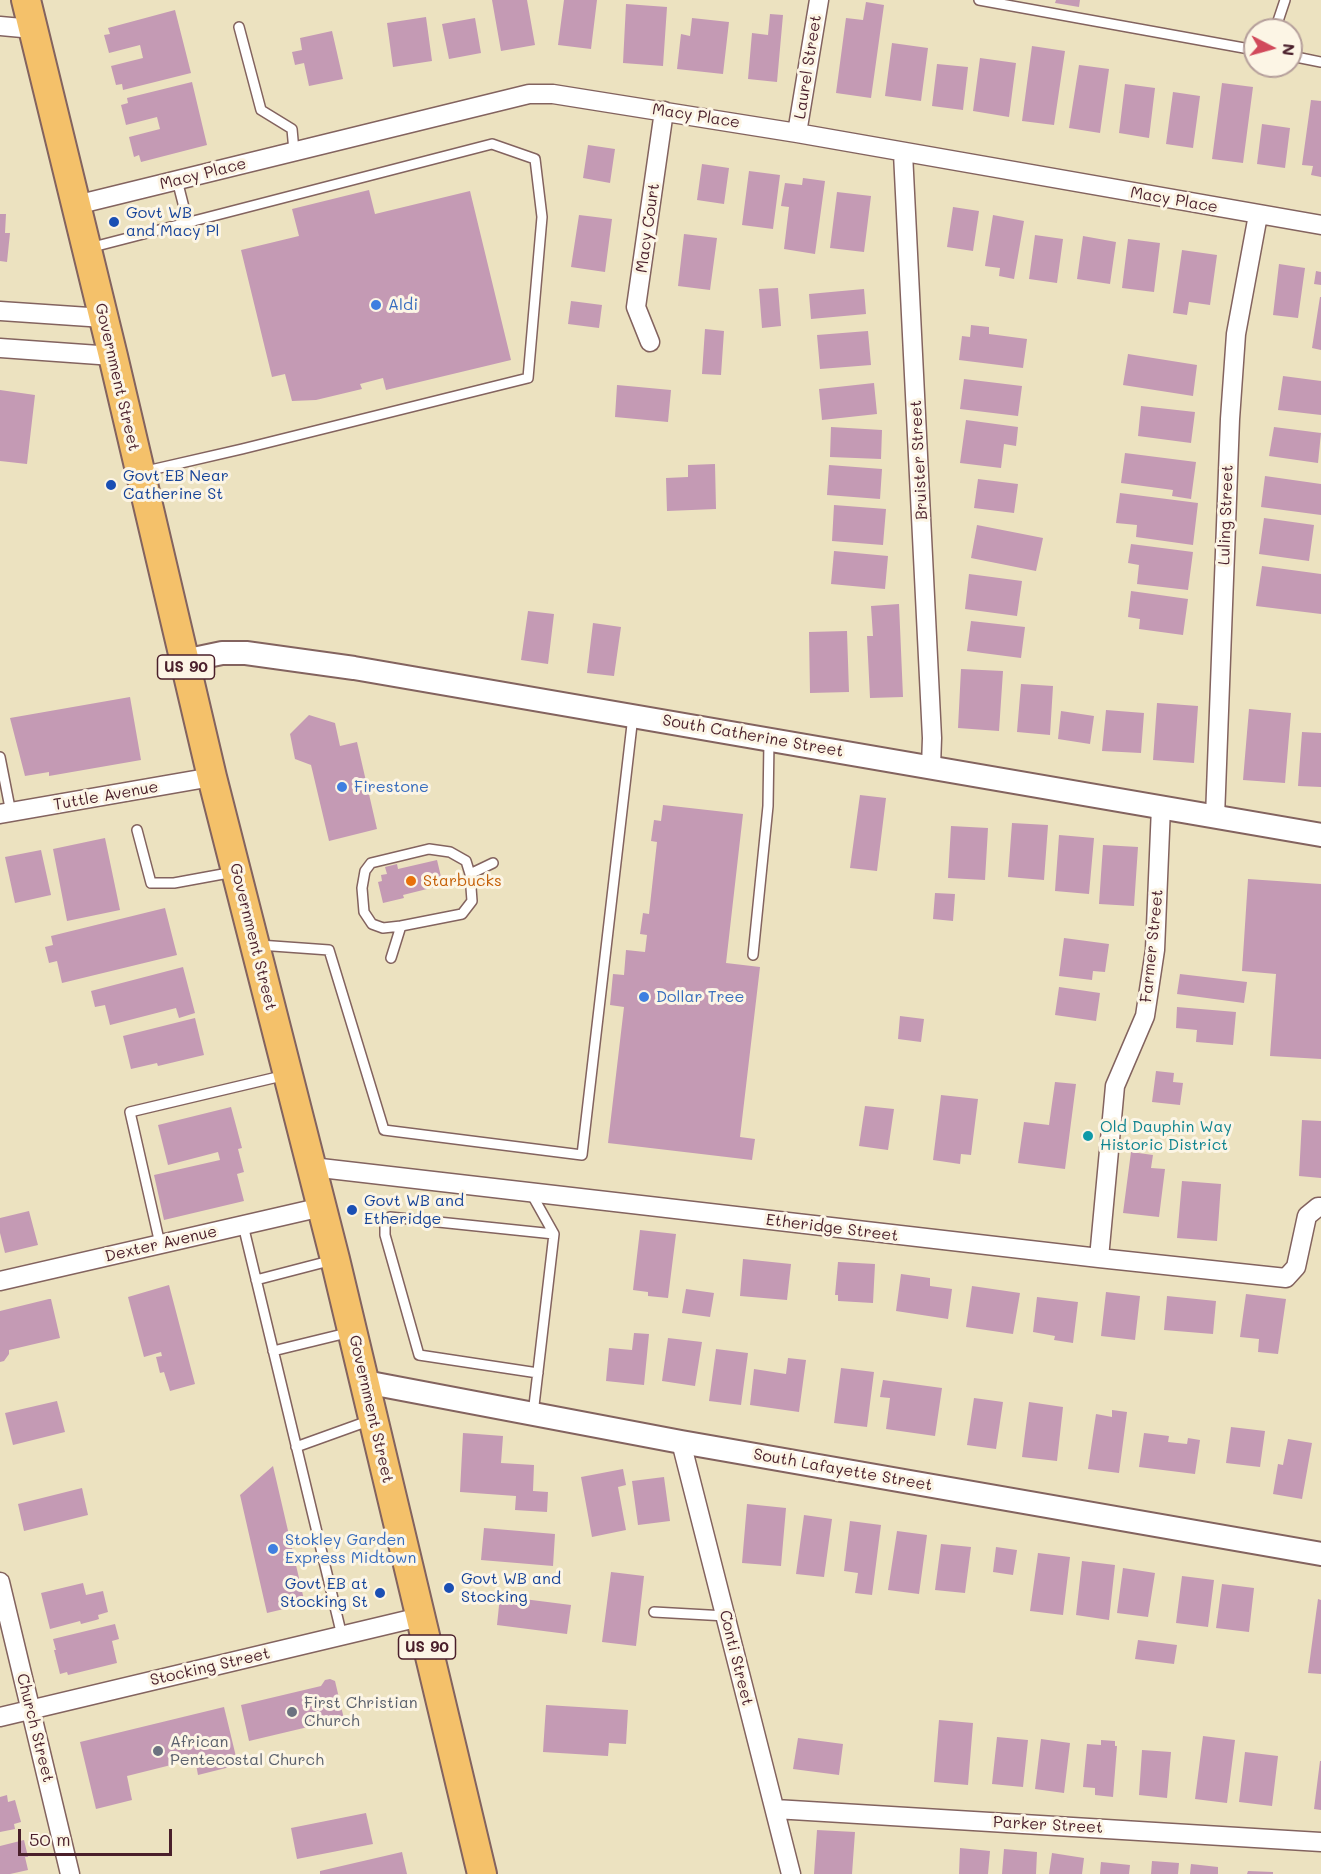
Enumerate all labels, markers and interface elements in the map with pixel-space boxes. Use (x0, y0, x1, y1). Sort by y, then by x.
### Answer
street label: Laurel Street (790, 14, 826, 120)
north arrow (1243, 18, 1303, 78)
text: N (1278, 43, 1300, 57)
street label: Macy Place (651, 100, 741, 132)
street label: Macy Place (158, 154, 248, 194)
street label: Macy Court (632, 182, 664, 274)
street label: Macy Place (1129, 183, 1219, 217)
place label: Govt WB and Macy Pl (126, 203, 219, 241)
marker: Govt WB and Macy Pl (107, 215, 121, 229)
place label: Aldi (388, 295, 418, 315)
marker: Aldi (369, 298, 383, 312)
street label: Government Street (91, 301, 143, 453)
street label: Bruister Street (906, 399, 932, 521)
street label: Luling Street (1215, 465, 1237, 565)
place label: Govt EB Near Catherine St (123, 466, 229, 504)
marker: Govt EB Near Catherine St (104, 478, 118, 492)
road number: US 90 (158, 655, 214, 679)
street label: South Catherine Street (661, 711, 845, 761)
street label: Tuttle Avenue (52, 777, 160, 815)
place label: Firestone (354, 777, 429, 797)
marker: Firestone (335, 780, 349, 794)
street label: Government Street (225, 861, 281, 1013)
place label: Starbucks (423, 871, 502, 891)
marker: Starbucks (404, 874, 418, 888)
street label: Farmer Street (1137, 888, 1167, 1004)
place label: Dollar Tree (656, 987, 744, 1007)
marker: Dollar Tree (637, 990, 651, 1004)
place label: Old Dauphin Way Historic District (1100, 1117, 1232, 1155)
marker: Old Dauphin Way Historic District (1081, 1129, 1095, 1143)
place label: Govt WB and Etheridge (364, 1191, 464, 1229)
marker: Govt WB and Etheridge (345, 1203, 359, 1217)
street label: Etheridge Street (765, 1210, 899, 1246)
street label: Dexter Avenue (103, 1222, 219, 1266)
street label: Government Street (345, 1333, 397, 1485)
street label: South Lafayette Street (752, 1445, 934, 1495)
place label: Stokley Garden Express Midtown (285, 1530, 416, 1568)
marker: Stokley Garden Express Midtown (266, 1542, 280, 1556)
place label: Govt WB and Stocking (461, 1569, 561, 1607)
place label: Govt EB at Stocking St (280, 1574, 368, 1612)
marker: Govt WB and Stocking (442, 1581, 456, 1595)
marker: Govt EB at Stocking St (373, 1586, 387, 1600)
street label: Conti Street (715, 1608, 757, 1708)
road number: US 90 (398, 1635, 456, 1659)
street label: Stocking Street (148, 1644, 272, 1690)
street label: Church Street (12, 1671, 58, 1785)
place label: First Christian Church (304, 1693, 418, 1731)
marker: First Christian Church (285, 1705, 299, 1719)
place label: African Pentecostal Church (170, 1732, 324, 1770)
marker: African Pentecostal Church (151, 1744, 165, 1758)
street label: Parker Street (992, 1813, 1104, 1837)
scale bar (21, 1817, 176, 1855)
text: 50 m (29, 1827, 71, 1851)

